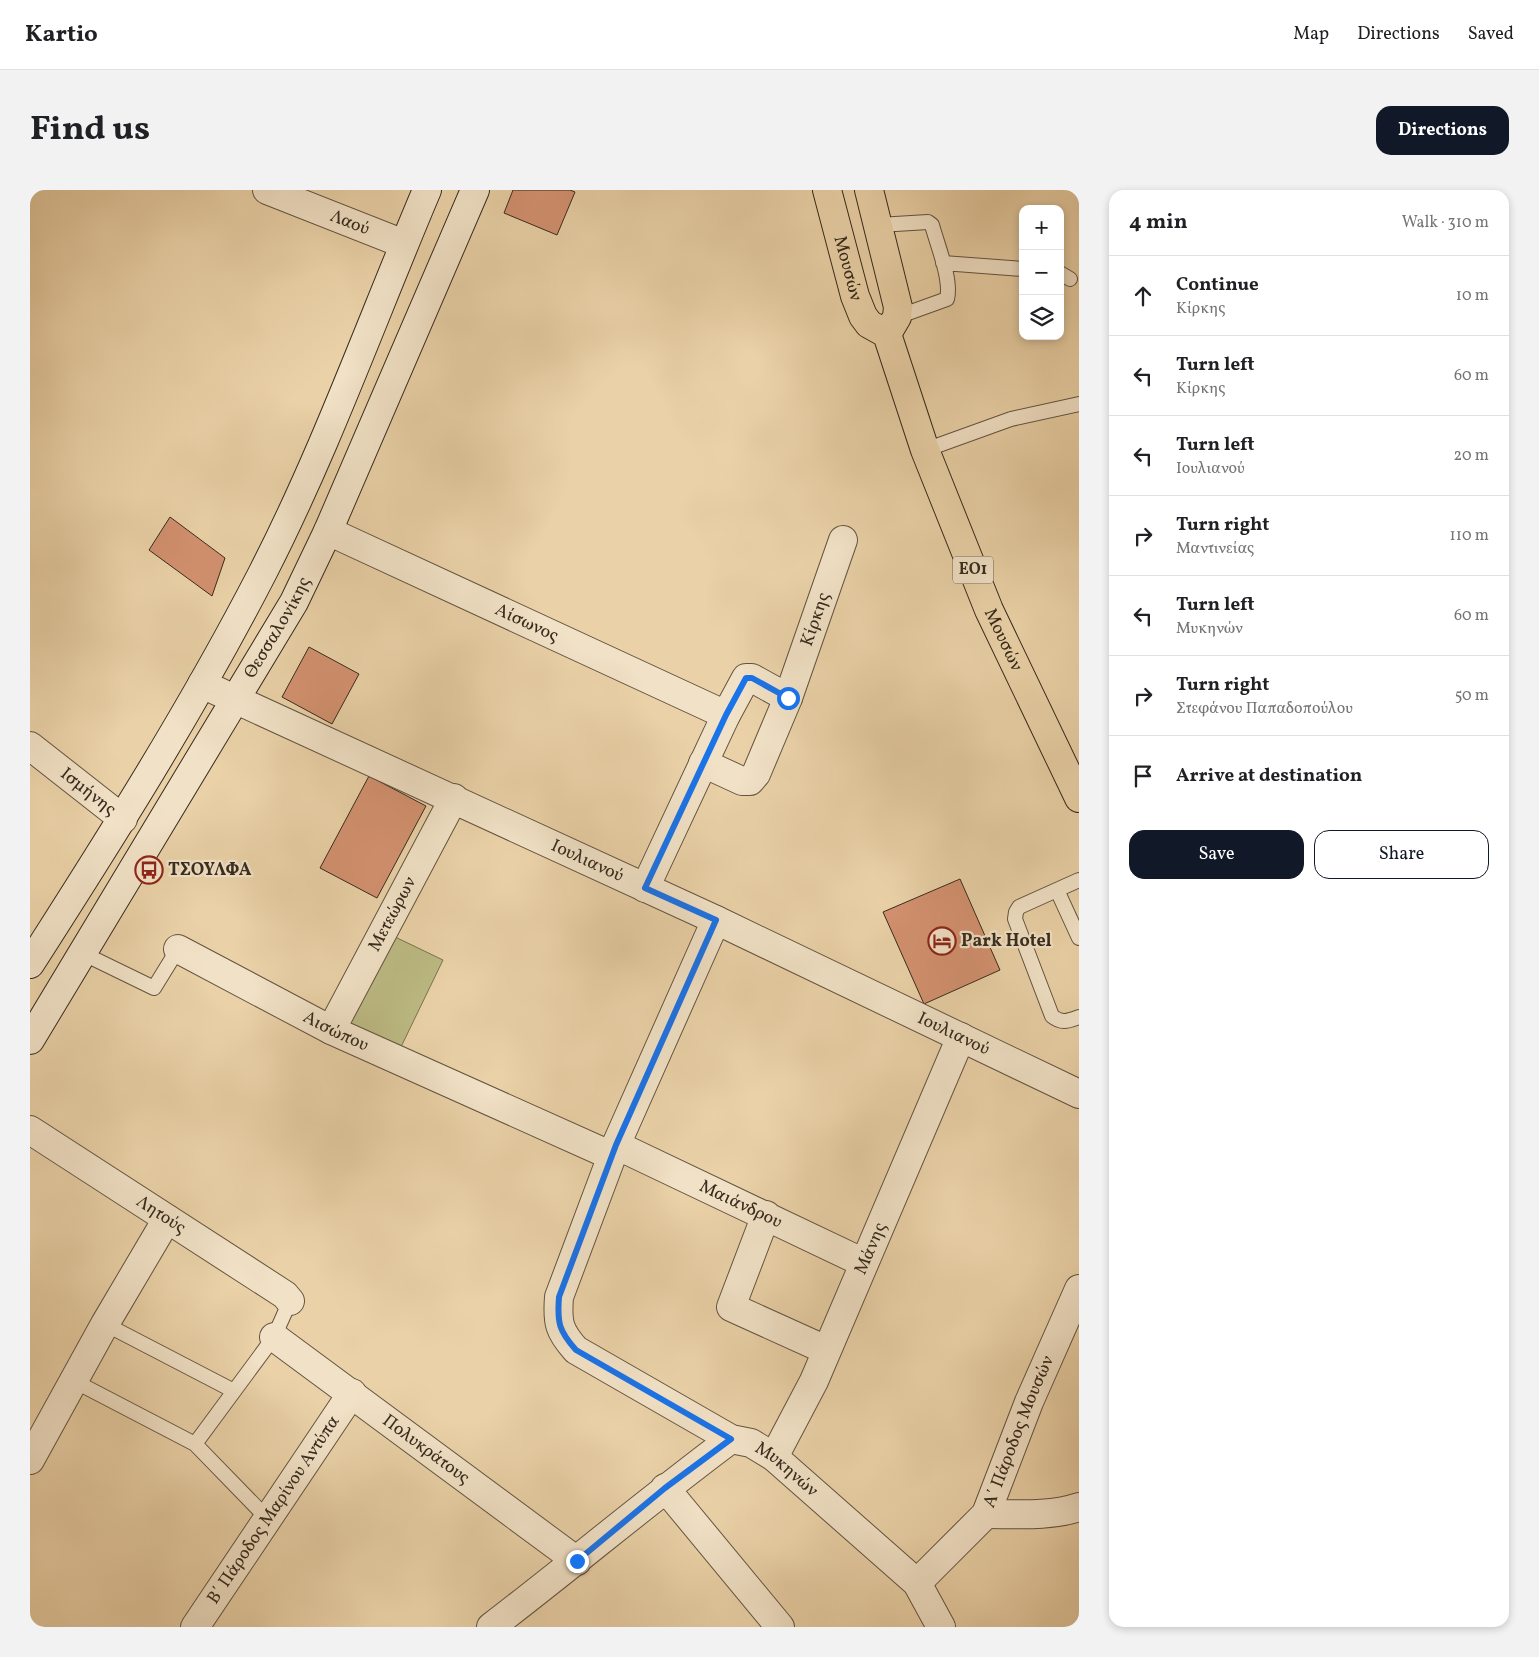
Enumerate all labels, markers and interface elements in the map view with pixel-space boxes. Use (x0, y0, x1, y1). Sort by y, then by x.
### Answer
text: Kartio (25, 18, 98, 52)
text: Map (1293, 22, 1329, 47)
text: Directions (1357, 22, 1440, 47)
text: Saved (1468, 22, 1514, 47)
text: Find us (30, 106, 150, 154)
button: Directions (1376, 106, 1509, 155)
street label: Λαού (326, 204, 373, 242)
map controls (1019, 205, 1064, 340)
button: + (1019, 205, 1064, 250)
text: 4 min (1129, 208, 1188, 237)
text: Walk · 310 m (1402, 212, 1489, 234)
street label: Μουσών (827, 233, 868, 305)
button: − (1019, 250, 1064, 295)
text: Continue (1176, 272, 1259, 298)
icon: ahead (1129, 282, 1157, 310)
text: 10 m (1456, 285, 1489, 307)
button: layers (1019, 295, 1064, 340)
text: Κίρκης (1176, 298, 1225, 320)
text: Turn left (1176, 352, 1255, 378)
icon: left (1129, 362, 1157, 390)
text: 60 m (1454, 365, 1489, 387)
text: Κίρκης (1176, 378, 1225, 400)
text: Turn left (1176, 432, 1255, 458)
icon: left (1129, 442, 1157, 470)
text: 20 m (1454, 445, 1489, 467)
text: Ιουλιανού (1176, 458, 1245, 480)
text: Turn right (1176, 512, 1269, 538)
icon: right (1129, 522, 1157, 550)
text: 110 m (1450, 525, 1489, 547)
text: Μαντινείας (1176, 538, 1254, 560)
road number: ΕΟ1 (953, 556, 993, 584)
street label: Θεσσαλονίκης (238, 572, 317, 683)
street label: Κίρκης (794, 589, 836, 650)
text: Turn left (1176, 592, 1255, 618)
street label: Αίσωνος (491, 597, 563, 648)
icon: left (1129, 602, 1157, 630)
street label: Μουσών (978, 604, 1029, 675)
text: 60 m (1454, 605, 1489, 627)
text: Μυκηνών (1176, 618, 1243, 640)
text: Turn right (1176, 672, 1269, 698)
icon: right (1129, 682, 1157, 710)
text: 50 m (1455, 685, 1489, 707)
route start (777, 687, 800, 710)
text: Στεφάνου Παπαδοπούλου (1176, 698, 1353, 720)
street label: Ισμήνης (55, 762, 122, 822)
icon: arrive (1129, 762, 1157, 790)
text: Arrive at destination (1176, 763, 1362, 789)
button: Save (1129, 830, 1304, 879)
button: Share (1314, 830, 1489, 879)
street label: Ιουλιανού (547, 833, 628, 888)
bus stop icon: ΤΣΟΥΛΦΑ (134, 855, 164, 885)
place label: ΤΣΟΥΛΦΑ (168, 858, 252, 883)
street label: Μετεώρων (362, 872, 423, 956)
hotel icon: Park Hotel (927, 926, 957, 956)
place label: Park Hotel (961, 929, 1052, 954)
street label: Αισώπου (298, 1005, 373, 1058)
street label: Ιουλιανού (913, 1006, 994, 1062)
street label: Μαιάνδρου (695, 1174, 786, 1235)
street label: Λητούς (131, 1189, 191, 1240)
street label: Μάνης (848, 1219, 893, 1278)
street label: Α΄ Πάροδος Μουσών (977, 1352, 1061, 1511)
street label: Πολυκράτους (377, 1409, 475, 1490)
street label: Β΄ Πάροδος Μαρίνου Αντύπα (201, 1410, 346, 1609)
street label: Μυκηνών (750, 1436, 824, 1503)
route end (566, 1550, 589, 1573)

